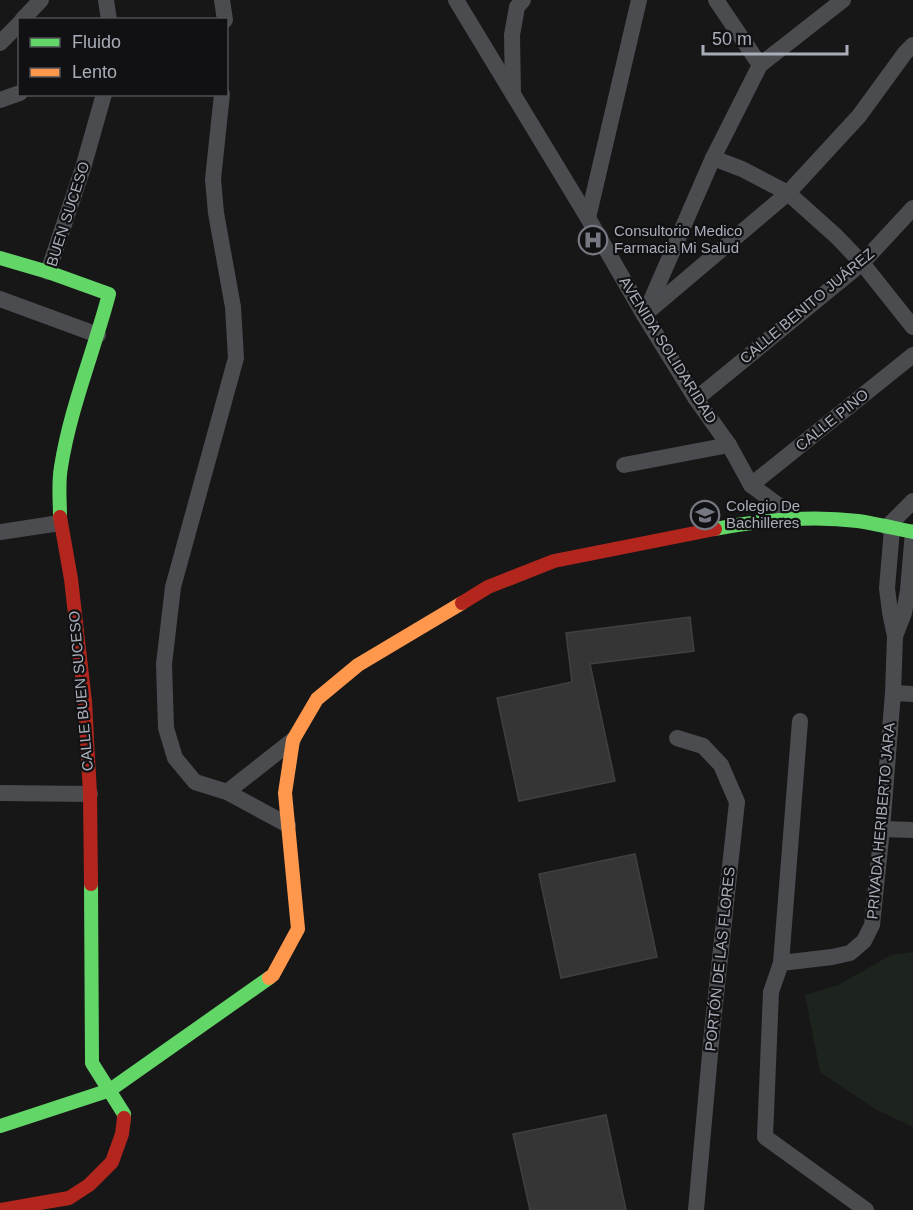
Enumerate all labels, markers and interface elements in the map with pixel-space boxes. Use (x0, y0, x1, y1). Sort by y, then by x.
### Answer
legend (18, 18, 228, 96)
scale bar (703, 18, 847, 56)
text: 50 m (712, 29, 752, 49)
text: Fluido (72, 32, 121, 52)
text: Lento (72, 62, 117, 82)
street label: BUEN SUCESO (43, 159, 92, 268)
place label: Consultorio Medico Farmacia Mi Salud (614, 222, 742, 256)
hospital icon: Consultorio Medico Farmacia Mi Salud (577, 224, 609, 256)
street label: CALLE BENITO JUÁREZ (736, 245, 877, 367)
street label: AVENIDA SOLIDARIDAD (616, 273, 721, 426)
street label: CALLE PINO (792, 385, 871, 454)
place label: Colegio De Bachilleres (726, 497, 800, 531)
school or university icon: Colegio De Bachilleres (689, 499, 721, 531)
street label: CALLE BUEN SUCESO (65, 610, 96, 772)
street label: PRIVADA HERIBERTO JARA (863, 722, 898, 920)
street label: PORTÓN DE LAS FLORES (701, 866, 738, 1052)

